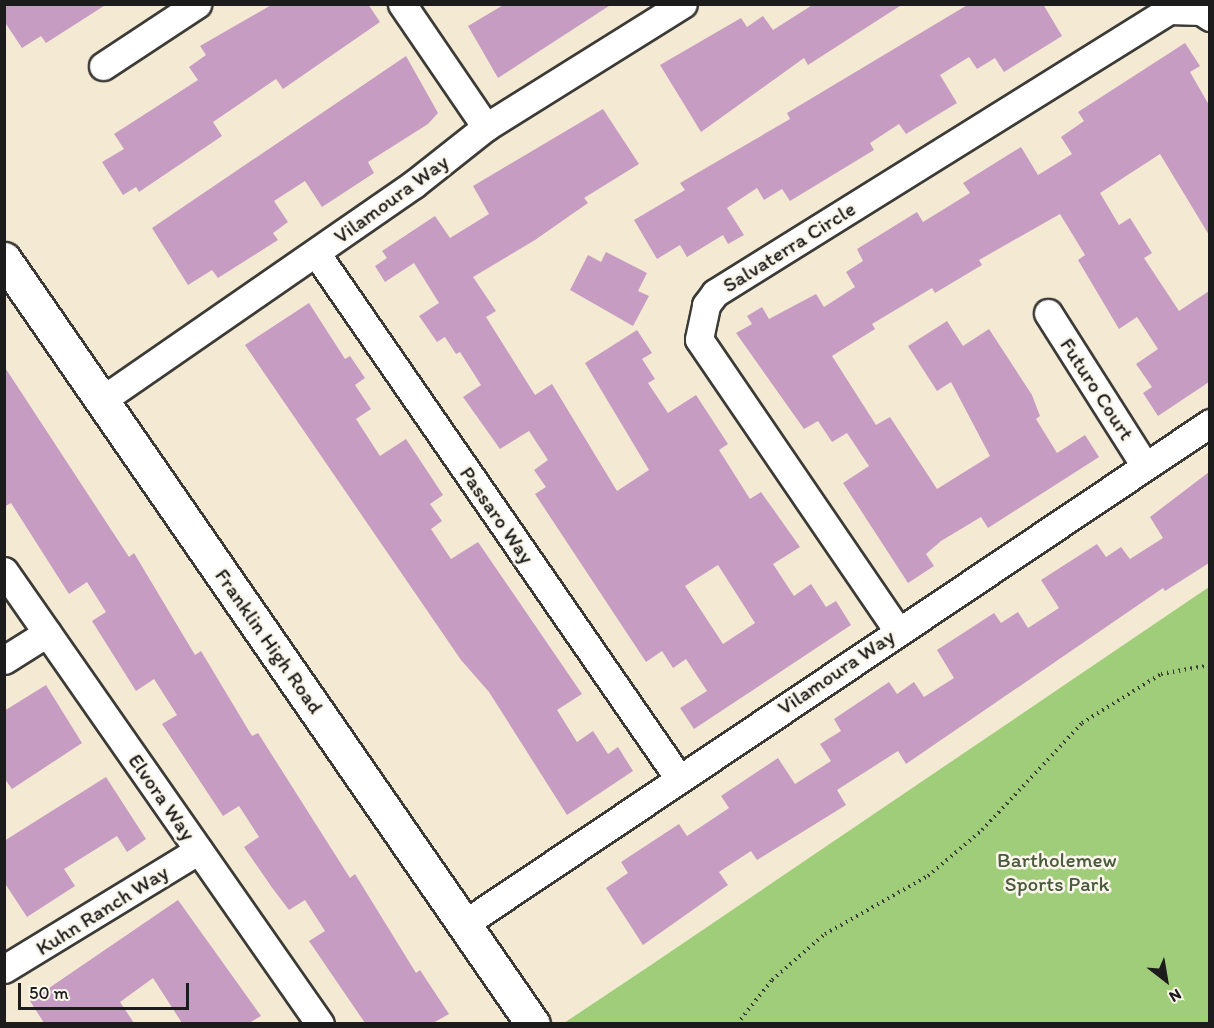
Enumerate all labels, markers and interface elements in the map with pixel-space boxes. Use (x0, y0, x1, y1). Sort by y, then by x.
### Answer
street label: Vilamoura Way (329, 149, 453, 249)
street label: Salvaterra Circle (718, 196, 860, 298)
street label: Futuro Court (1055, 333, 1139, 445)
street label: Passaro Way (454, 462, 540, 568)
street label: Franklin High Road (210, 564, 328, 718)
street label: Vilamoura Way (773, 624, 899, 720)
street label: Elvora Way (123, 749, 201, 845)
park label: Bartholemew Sports Park (997, 847, 1117, 897)
street label: Kuhn Ranch Way (31, 859, 173, 961)
north arrow (1136, 950, 1196, 1010)
scale bar (21, 971, 192, 1009)
text: 50 m (29, 982, 69, 1004)
text: N (1166, 985, 1185, 1007)

